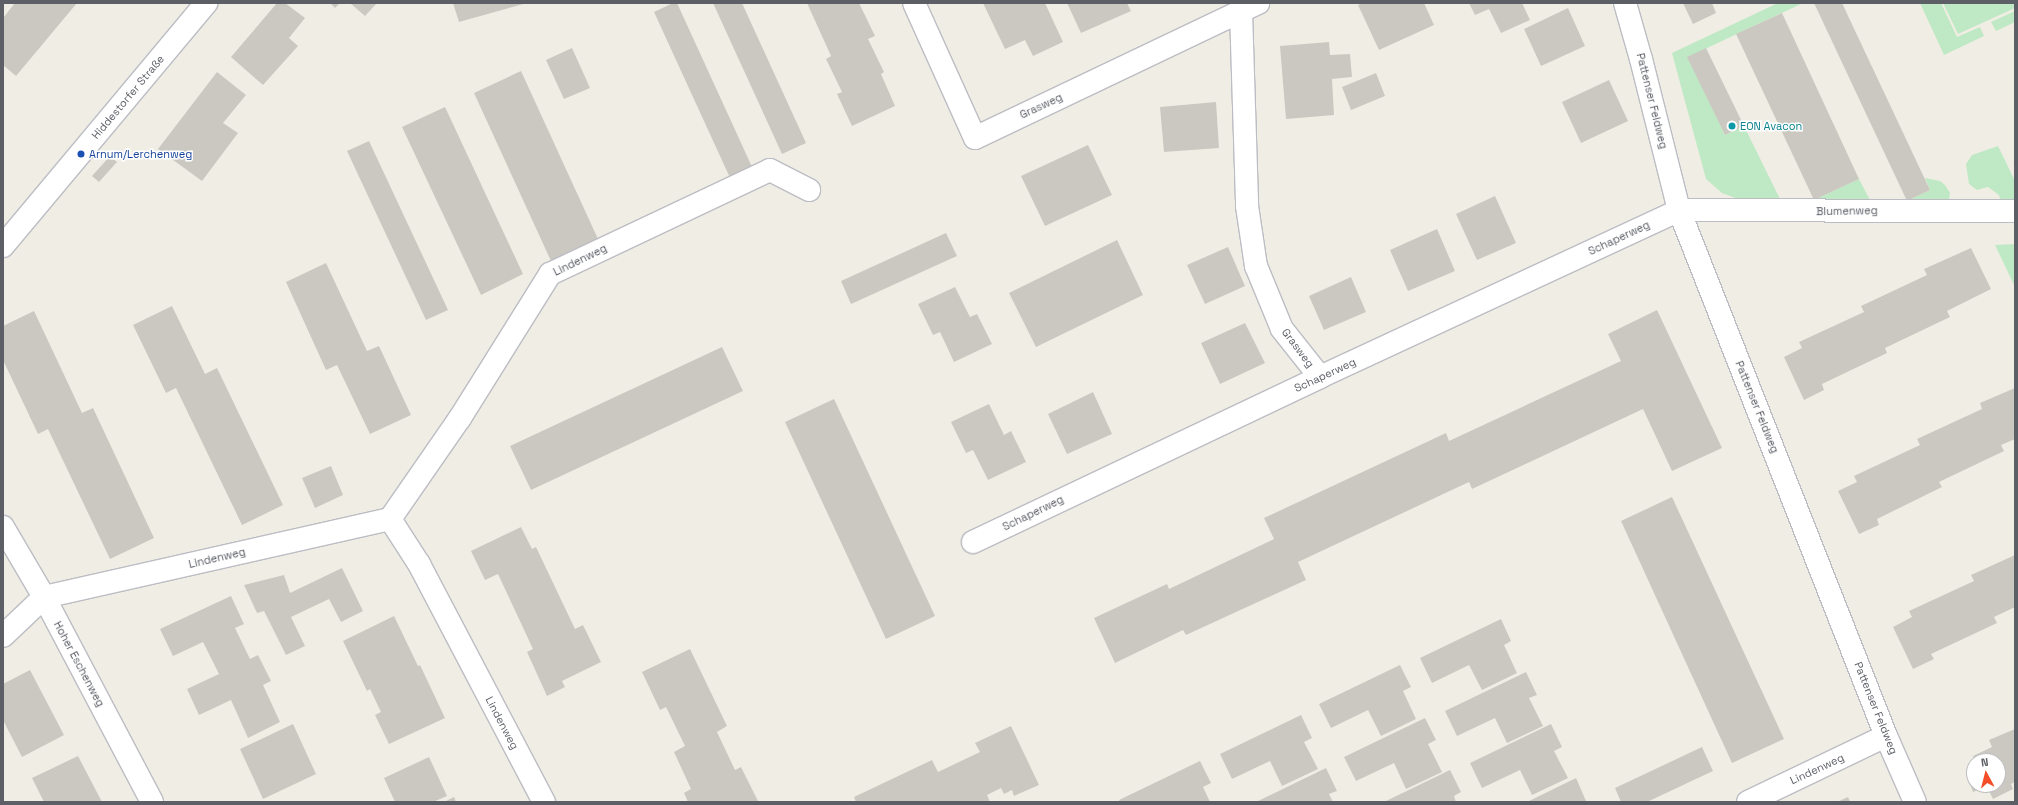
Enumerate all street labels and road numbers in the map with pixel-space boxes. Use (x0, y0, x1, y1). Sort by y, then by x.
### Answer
street label: Hiddestorfer Straße (89, 52, 167, 142)
street label: Pattenser Feldweg (1634, 52, 1670, 150)
street label: Grasweg (1018, 90, 1064, 122)
street label: Blumenweg (1816, 204, 1878, 218)
street label: Schaperweg (1586, 218, 1652, 258)
street label: Lindenweg (551, 241, 609, 279)
street label: Grasweg (1279, 326, 1317, 370)
street label: Schaperweg (1292, 355, 1358, 395)
street label: Pattenser Feldweg (1732, 359, 1782, 455)
street label: Schaperweg (1000, 493, 1066, 533)
street label: Lindenweg (187, 545, 247, 571)
street label: Hoher Eschenweg (51, 619, 107, 709)
street label: Pattenser Feldweg (1851, 660, 1901, 756)
street label: Lindenweg (483, 694, 521, 752)
street label: Lindenweg (1788, 751, 1846, 787)

